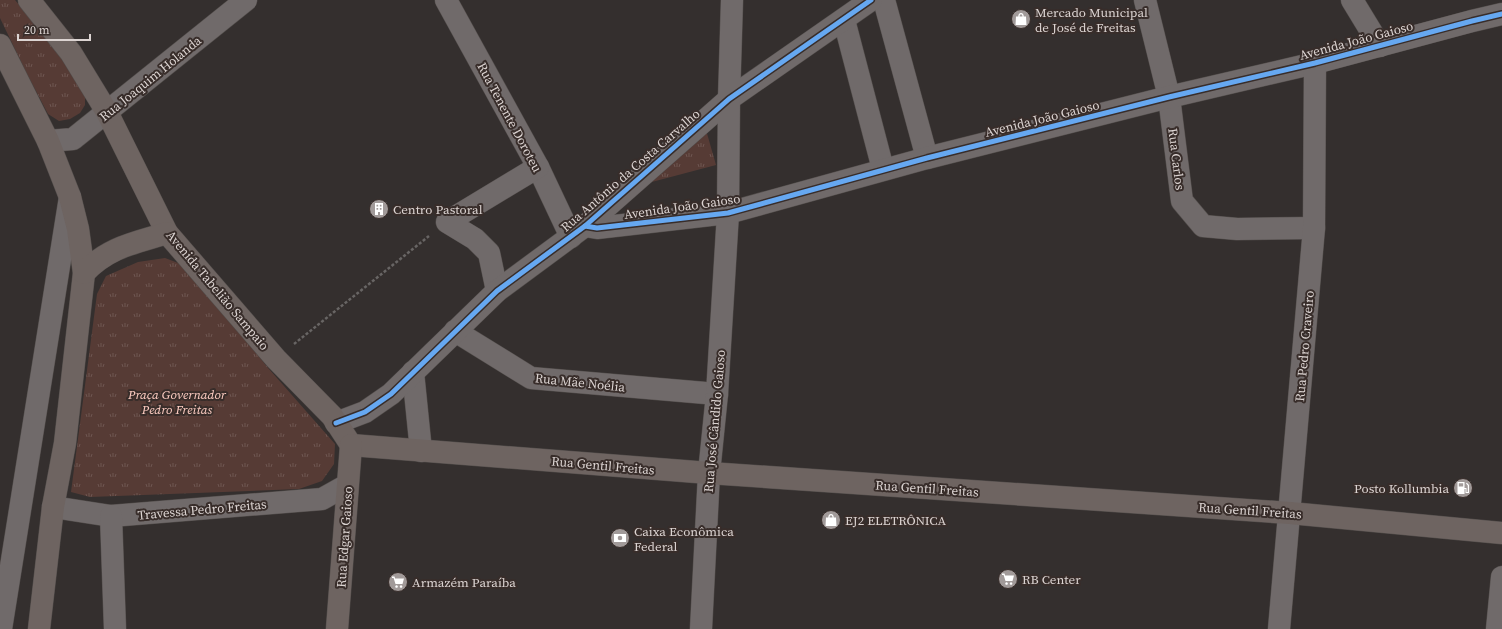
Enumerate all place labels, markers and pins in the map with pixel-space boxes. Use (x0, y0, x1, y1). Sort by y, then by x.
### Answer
place label: Mercado Municipal de José de Freitas (1035, 4, 1148, 36)
shop icon: Mercado Municipal de José de Freitas (1010, 8, 1032, 30)
building icon: Centro Pastoral (368, 198, 390, 220)
place label: Centro Pastoral (393, 201, 483, 218)
fuel station icon: Posto Kollumbia (1452, 477, 1474, 499)
place label: Posto Kollumbia (1354, 480, 1449, 497)
shop icon: EJ2 ELETRÔNICA (820, 509, 842, 531)
place label: EJ2 ELETRÔNICA (845, 512, 947, 529)
place label: Caixa Econômica Federal (634, 523, 734, 555)
bank icon: Caixa Econômica Federal (609, 527, 631, 549)
supermarket icon: RB Center (997, 568, 1019, 590)
supermarket icon: Armazém Paraíba (387, 571, 409, 593)
place label: RB Center (1022, 571, 1081, 588)
place label: Armazém Paraíba (412, 574, 516, 591)

